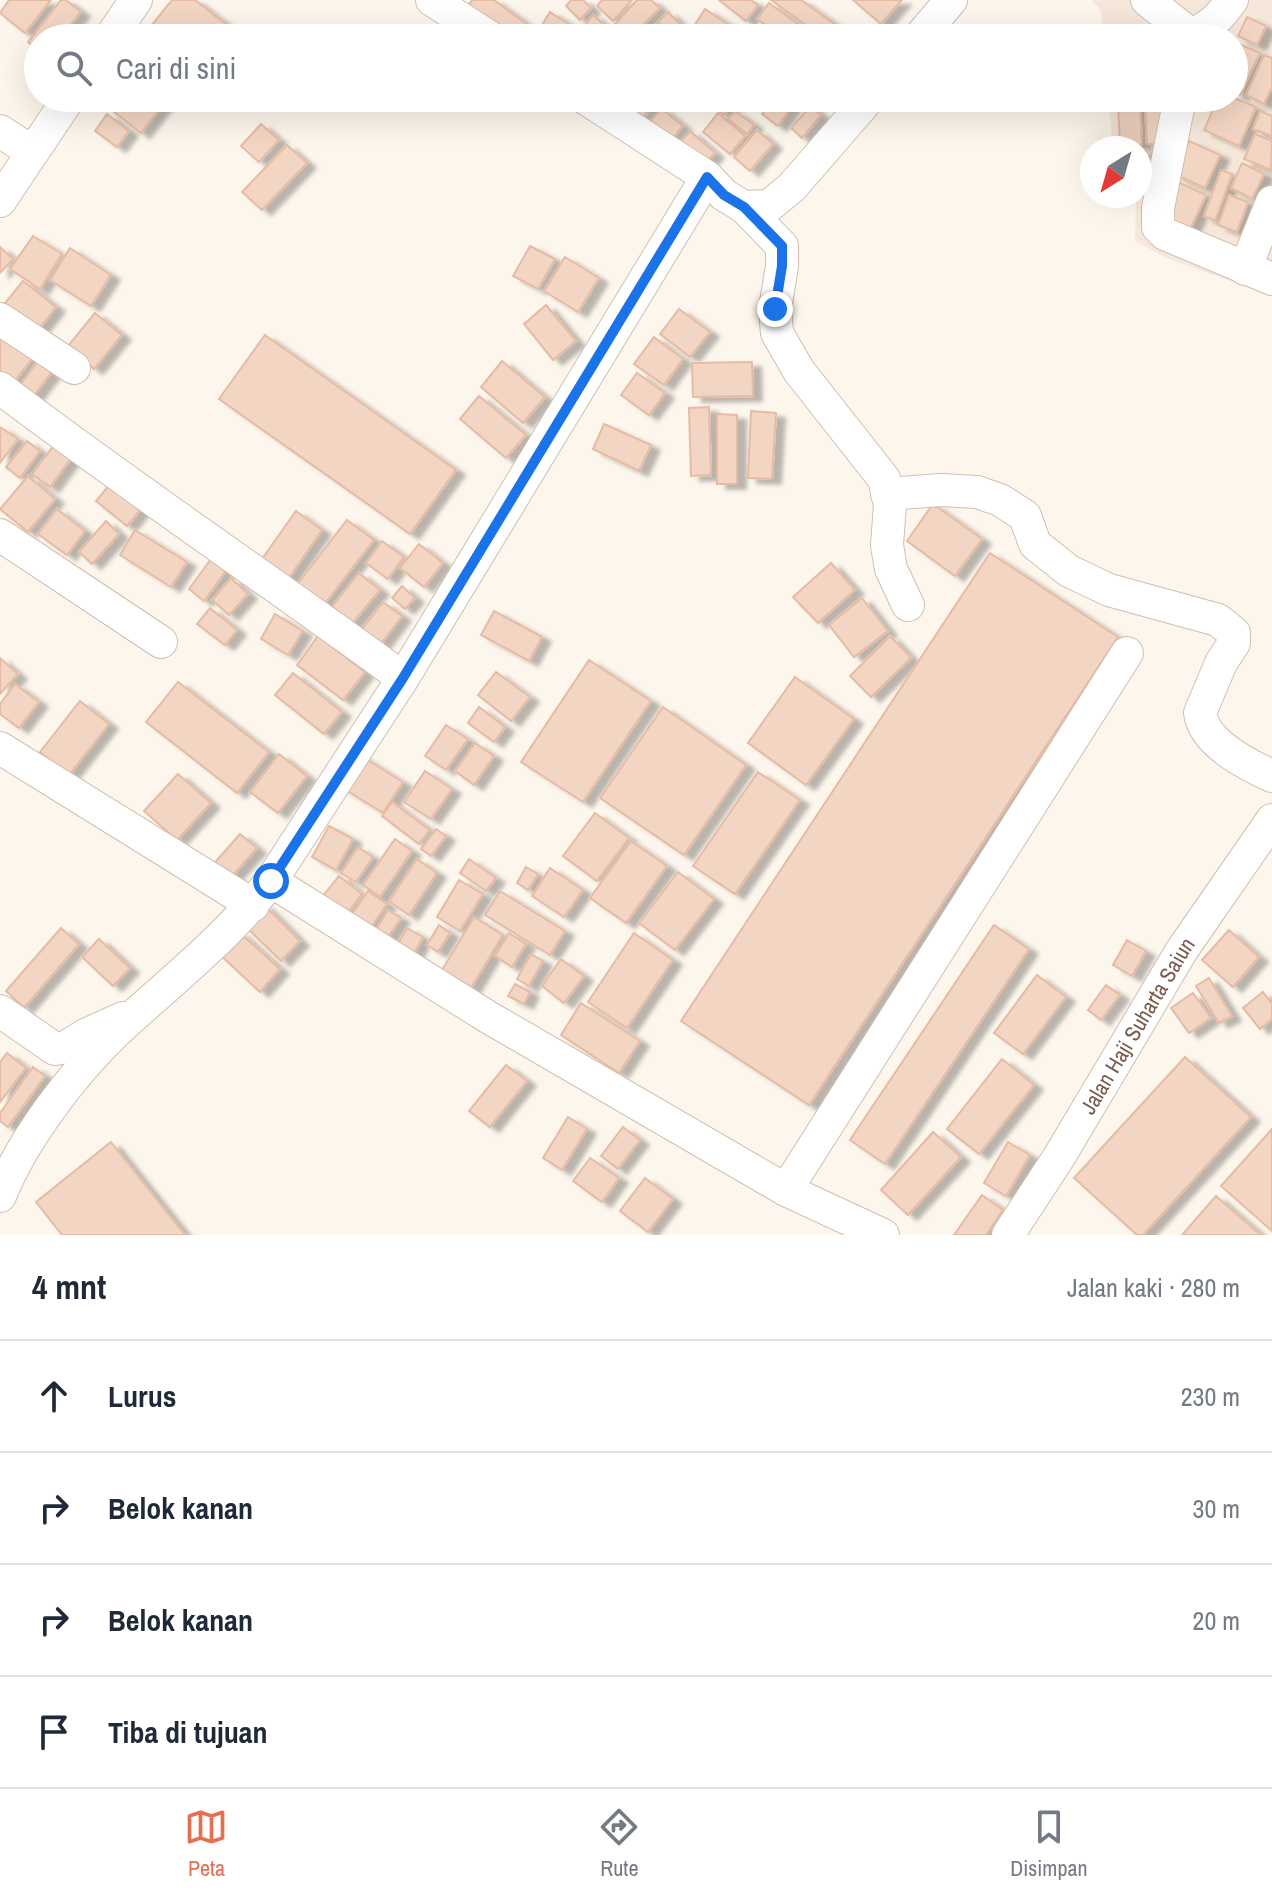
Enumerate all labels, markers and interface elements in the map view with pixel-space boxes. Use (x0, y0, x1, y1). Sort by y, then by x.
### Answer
search box (24, 24, 1248, 112)
icon: search (52, 46, 96, 90)
text: Cari di sini (116, 48, 236, 88)
north arrow (1080, 136, 1152, 208)
route end (757, 291, 793, 327)
route start (253, 863, 289, 899)
street label: Jalan Haji Suharta Saiun (1073, 931, 1201, 1120)
text: 4 mnt (32, 1264, 106, 1310)
text: Jalan kaki · 280 m (1067, 1270, 1240, 1305)
icon: ahead (32, 1374, 76, 1418)
text: Lurus (108, 1376, 176, 1416)
text: 230 m (1181, 1379, 1240, 1414)
icon: right (32, 1486, 76, 1530)
text: Belok kanan (108, 1488, 253, 1528)
text: 30 m (1193, 1491, 1240, 1526)
icon: right (32, 1598, 76, 1642)
text: Belok kanan (108, 1600, 253, 1640)
text: 20 m (1193, 1603, 1240, 1638)
icon: arrive (32, 1710, 76, 1754)
text: Tiba di tujuan (108, 1712, 268, 1752)
tab: Peta (184, 1805, 228, 1883)
tab: Rute (597, 1805, 641, 1883)
tab: Disimpan (1010, 1805, 1088, 1883)

